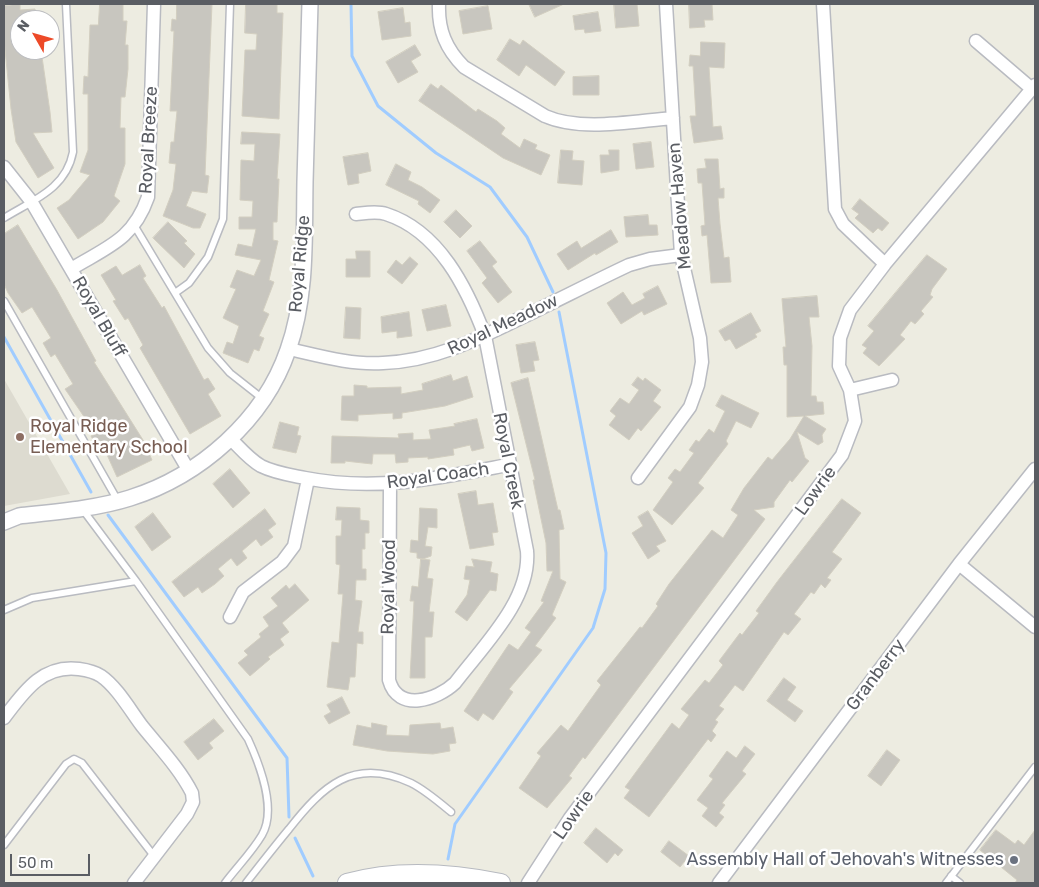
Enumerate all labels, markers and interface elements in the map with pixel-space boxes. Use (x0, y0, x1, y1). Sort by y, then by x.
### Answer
north arrow (10, 10, 60, 60)
text: N (14, 17, 33, 35)
street label: Royal Breeze (135, 86, 163, 194)
street label: Meadow Haven (664, 142, 696, 270)
street label: Royal Ridge (285, 214, 315, 314)
street label: Royal Bluff (67, 273, 131, 361)
street label: Royal Meadow (444, 290, 562, 360)
street label: Royal Creek (488, 411, 528, 511)
place label: Royal Ridge Elementary School (30, 416, 188, 458)
marker: Royal Ridge Elementary School (14, 431, 26, 443)
street label: Royal Coach (385, 458, 491, 494)
street label: Lowrie (791, 462, 841, 520)
street label: Royal Wood (377, 539, 401, 635)
street label: Granberry (842, 635, 910, 715)
street label: Lowrie (549, 786, 599, 844)
scale bar (12, 844, 92, 876)
place label: Assembly Hall of Jehovah's Witnesses (687, 849, 1004, 871)
text: 50 m (18, 854, 53, 872)
marker: Assembly Hall of Jehovah's Witnesses (1008, 854, 1020, 866)

